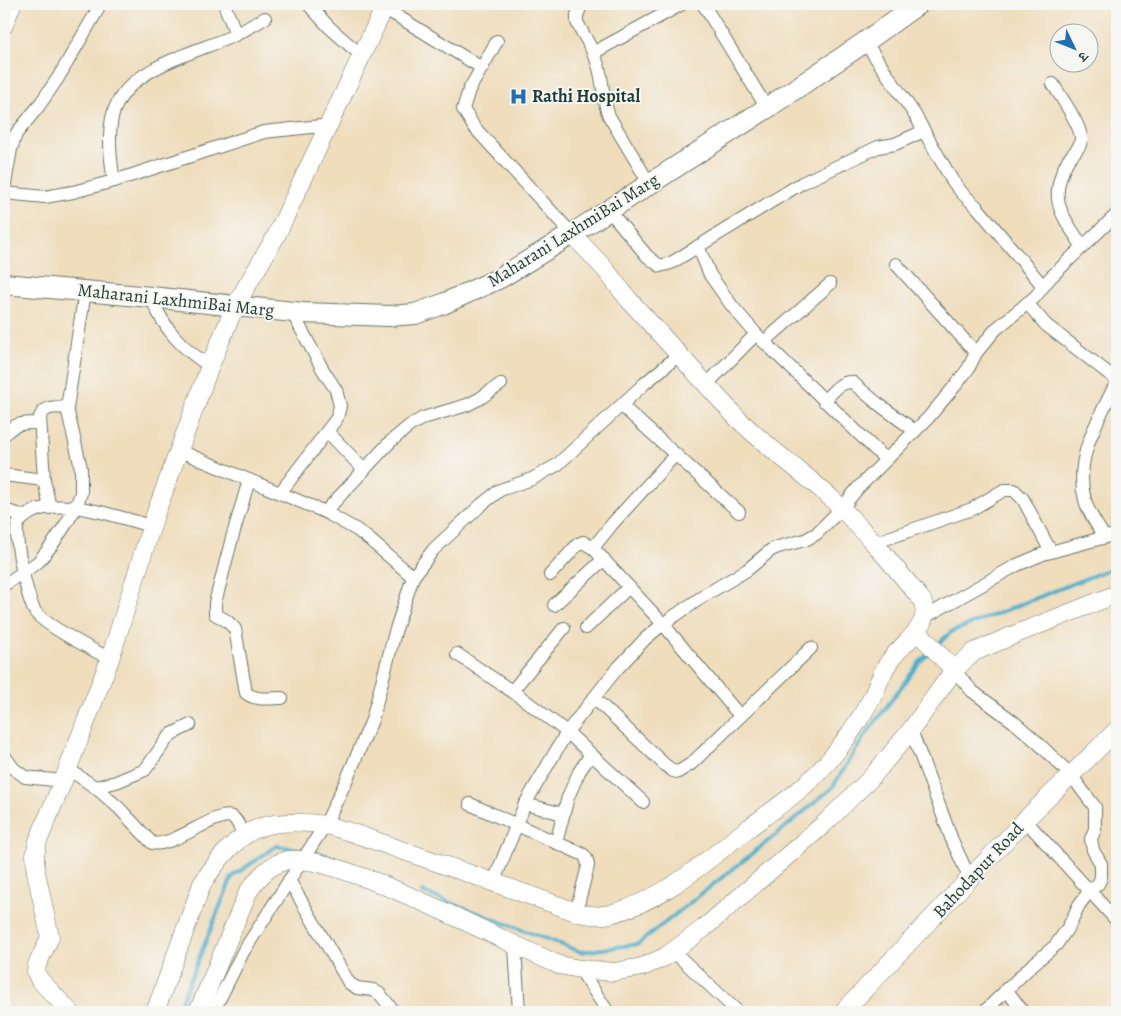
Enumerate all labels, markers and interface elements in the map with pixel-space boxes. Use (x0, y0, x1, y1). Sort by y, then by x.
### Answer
north arrow (1048, 22, 1098, 72)
text: उ (1073, 47, 1093, 66)
place label: Rathi Hospital (532, 84, 640, 108)
hospital icon: Rathi Hospital (508, 86, 528, 106)
street label: Maharani LaxhmiBai Marg (483, 167, 663, 293)
street label: Maharani LaxhmiBai Marg (76, 278, 276, 322)
street label: Bahodapur Road (927, 817, 1029, 923)

